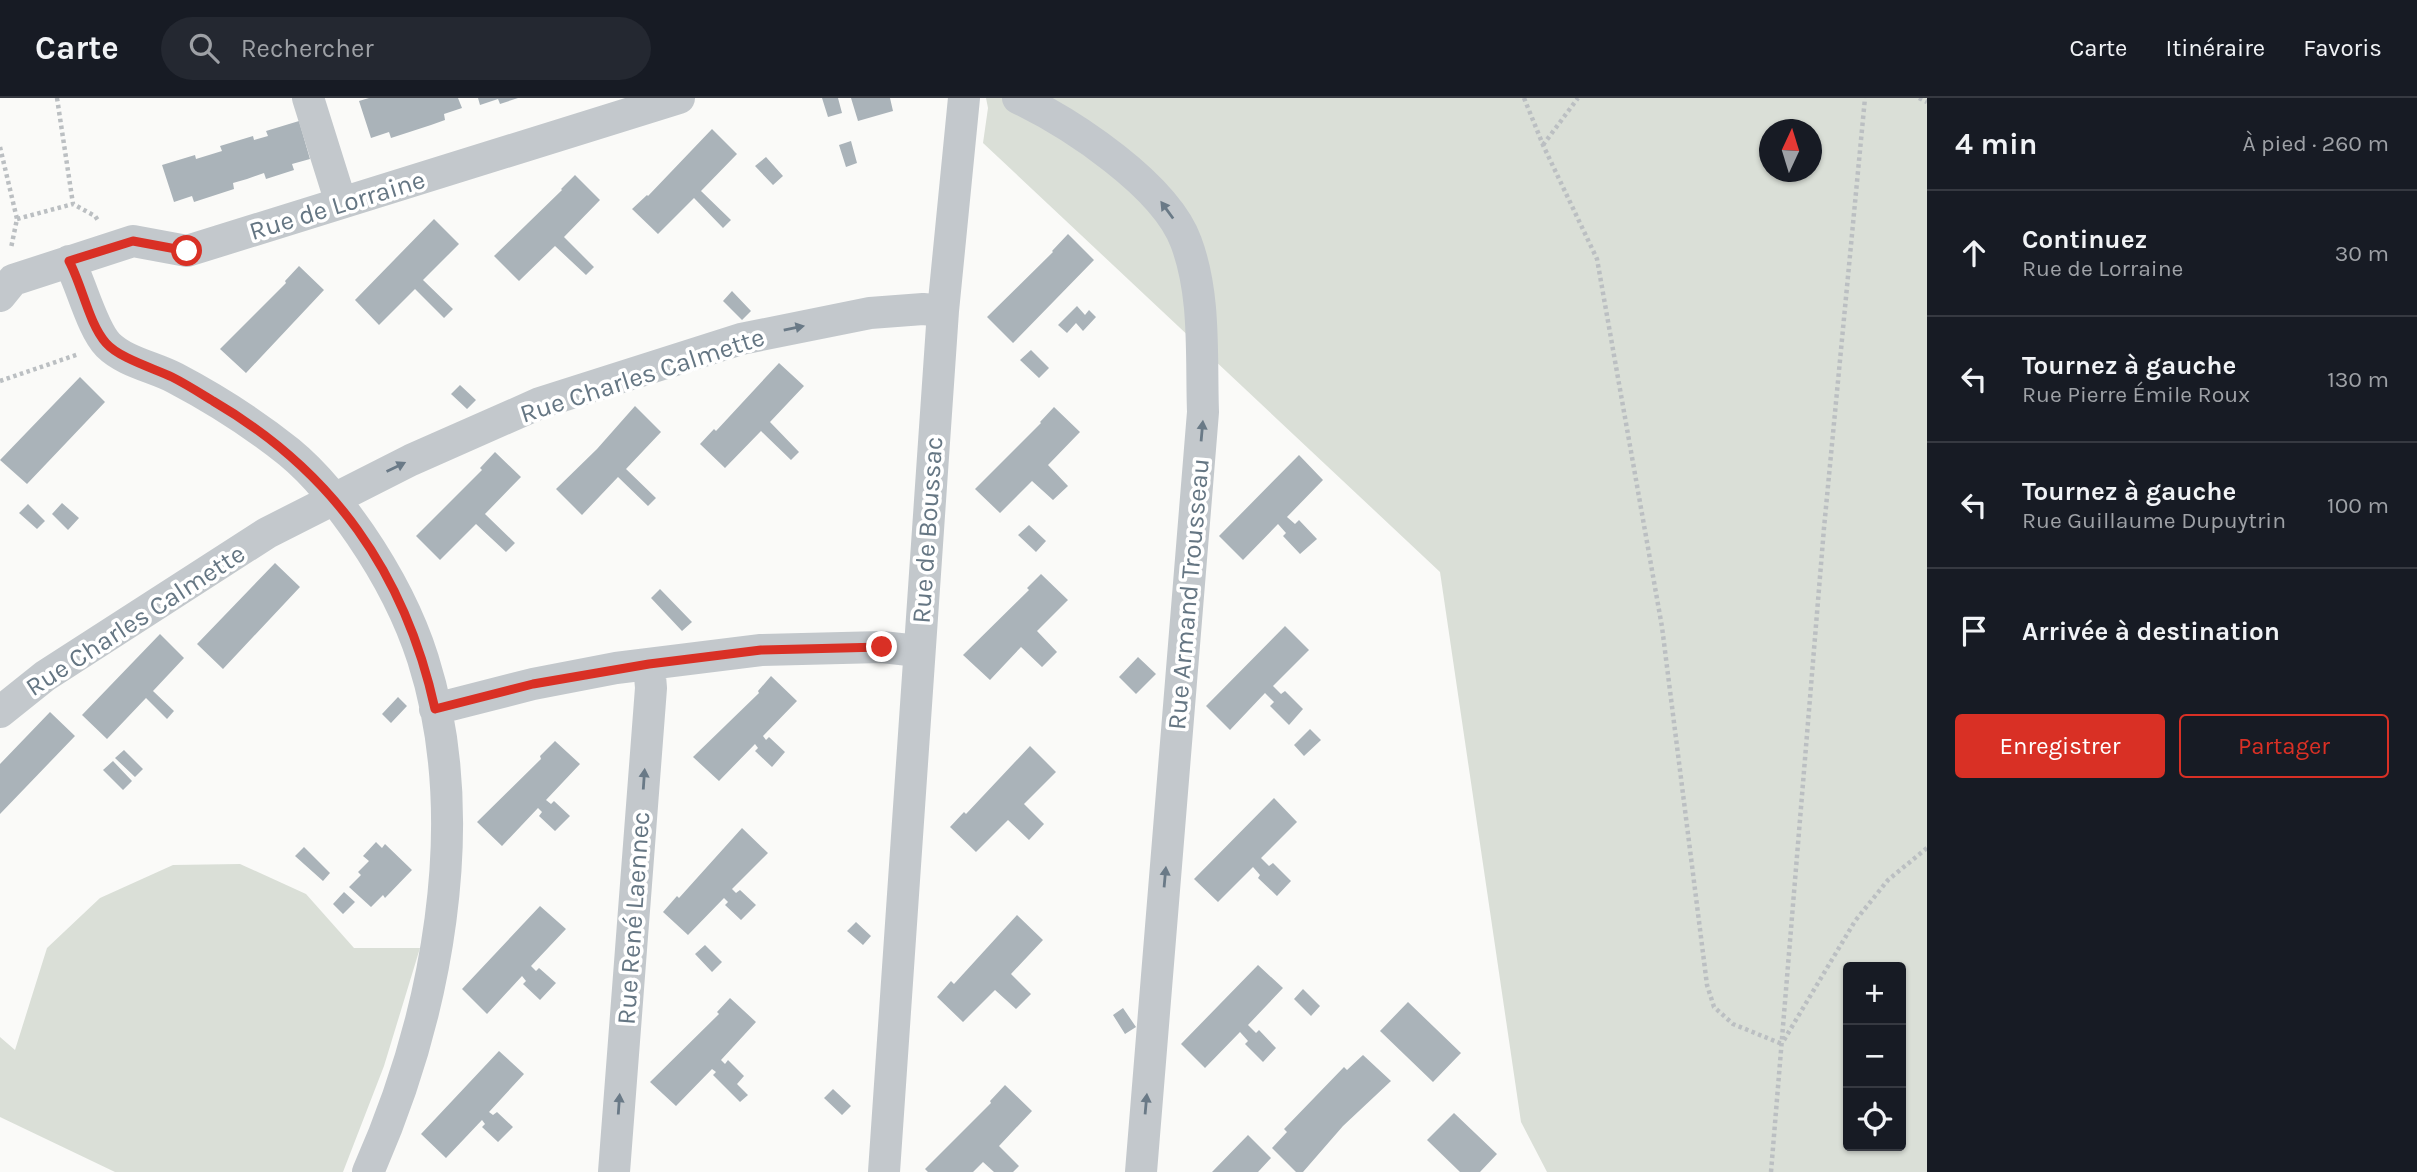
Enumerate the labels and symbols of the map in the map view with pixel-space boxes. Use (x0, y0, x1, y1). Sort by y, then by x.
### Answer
north arrow (1759, 119, 1822, 182)
street label: Rue de Lorraine (245, 164, 429, 247)
one-way arrow (1160, 201, 1174, 219)
route start (171, 235, 202, 266)
street label: Rue Charles Calmette (516, 321, 768, 430)
one-way arrow (783, 323, 805, 334)
one-way arrow (1197, 420, 1208, 442)
street label: Rue de Boussac (906, 436, 949, 625)
street label: Rue Armand Trousseau (1161, 457, 1216, 731)
one-way arrow (386, 462, 406, 473)
street label: Rue Charles Calmette (20, 538, 251, 703)
route end (866, 631, 897, 662)
one-way arrow (639, 768, 650, 790)
street label: Rue René Laennec (611, 810, 656, 1026)
one-way arrow (1160, 866, 1171, 888)
one-way arrow (614, 1093, 625, 1115)
one-way arrow (1141, 1093, 1152, 1115)

